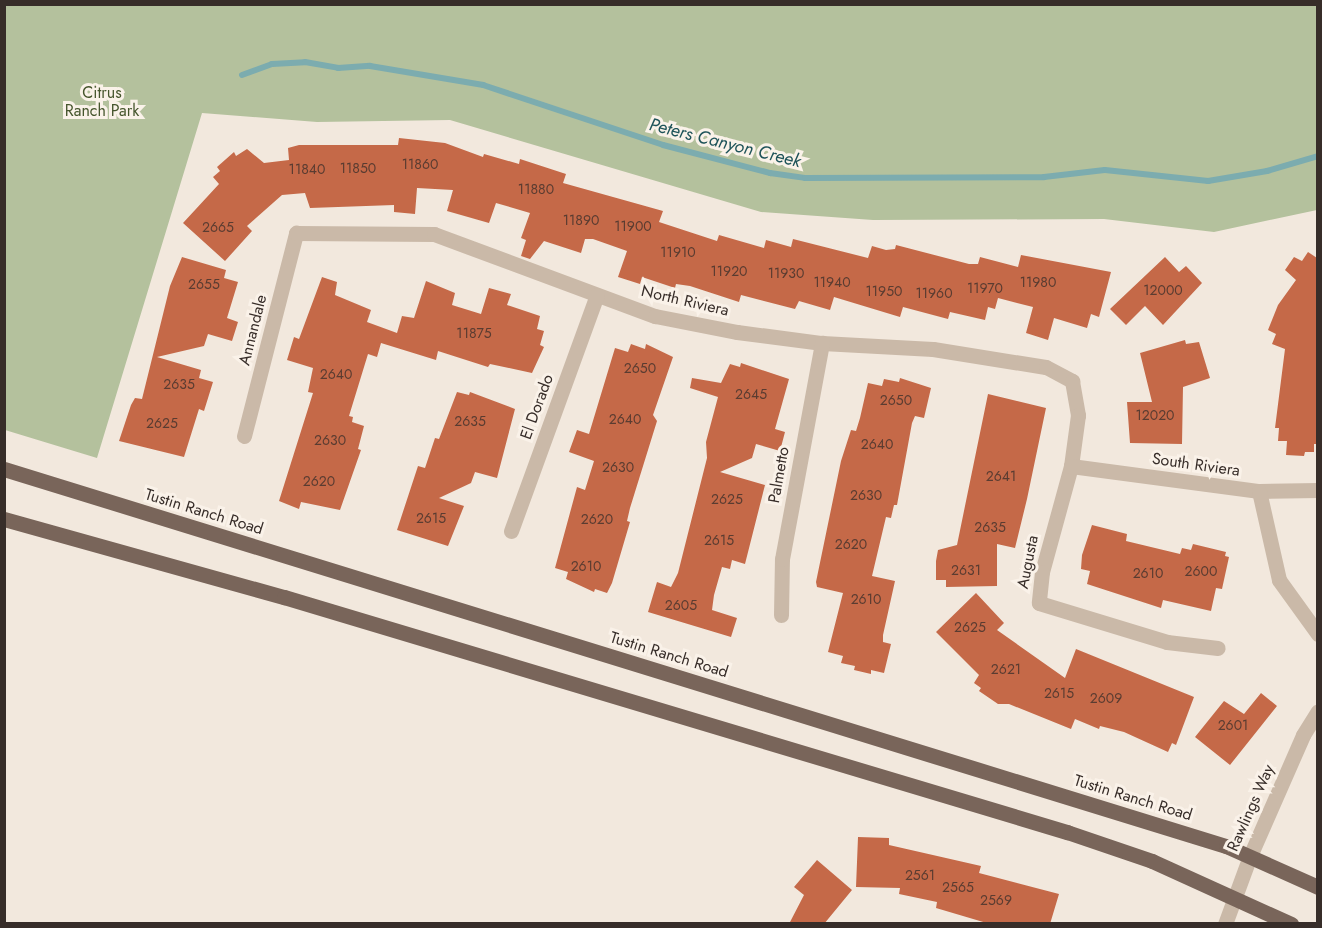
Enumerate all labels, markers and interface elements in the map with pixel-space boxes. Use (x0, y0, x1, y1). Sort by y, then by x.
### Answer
park label: Citrus Ranch Park (65, 83, 139, 121)
water label: Peters Canyon Creek (647, 114, 803, 172)
house number: 11860 (402, 156, 438, 172)
house number: 11850 (340, 160, 376, 176)
house number: 11840 (289, 161, 325, 177)
house number: 11880 (518, 181, 554, 197)
house number: 11890 (563, 212, 599, 228)
house number: 11900 (614, 218, 652, 234)
house number: 2665 (202, 219, 234, 235)
house number: 11910 (660, 244, 696, 260)
house number: 11920 (710, 263, 748, 279)
house number: 11930 (768, 265, 804, 281)
house number: 11940 (813, 274, 851, 290)
house number: 11980 (1020, 274, 1056, 290)
house number: 2655 (188, 276, 220, 292)
house number: 11970 (967, 280, 1003, 296)
street label: North Riviera (639, 282, 731, 320)
house number: 12000 (1143, 282, 1183, 298)
house number: 11950 (866, 283, 902, 299)
house number: 11960 (915, 285, 953, 301)
street label: Annandale (235, 293, 271, 367)
house number: 11875 (456, 325, 492, 341)
house number: 2650 (624, 360, 656, 376)
house number: 2640 (320, 366, 352, 382)
street label: El Dorado (516, 372, 558, 442)
house number: 2635 (163, 376, 195, 392)
house number: 2645 (735, 386, 767, 402)
house number: 2650 (880, 392, 912, 408)
house number: 12020 (1135, 407, 1175, 423)
house number: 2640 (609, 411, 641, 427)
house number: 2635 (454, 413, 486, 429)
house number: 2625 (146, 415, 178, 431)
house number: 2630 (314, 432, 346, 448)
house number: 2640 (861, 436, 893, 452)
street label: Palmetto (765, 445, 793, 505)
street label: South Riviera (1151, 449, 1241, 481)
house number: 2630 (602, 459, 634, 475)
house number: 2641 (986, 468, 1016, 484)
house number: 2620 (303, 473, 335, 489)
street label: Tustin Ranch Road (143, 485, 265, 539)
house number: 2630 (850, 487, 882, 503)
house number: 2625 (711, 491, 743, 507)
house number: 2615 (416, 510, 446, 526)
house number: 2620 (581, 511, 613, 527)
house number: 2635 (974, 519, 1006, 535)
house number: 2615 (704, 532, 734, 548)
street label: Augusta (1013, 534, 1043, 590)
house number: 2620 (835, 536, 867, 552)
house number: 2610 (571, 558, 601, 574)
house number: 2631 (951, 562, 981, 578)
house number: 2600 (1185, 563, 1217, 579)
house number: 2610 (1133, 565, 1163, 581)
house number: 2610 (851, 591, 881, 607)
house number: 2605 (665, 597, 697, 613)
house number: 2625 (954, 619, 986, 635)
street label: Tustin Ranch Road (608, 628, 730, 682)
house number: 2621 (991, 661, 1021, 677)
house number: 2615 (1044, 685, 1074, 701)
house number: 2609 (1090, 690, 1122, 706)
house number: 2601 (1218, 717, 1248, 733)
street label: Rawlings Way (1223, 762, 1279, 854)
street label: Tustin Ranch Road (1072, 771, 1194, 825)
house number: 2561 (905, 867, 935, 883)
house number: 2565 (942, 879, 974, 895)
house number: 2569 (980, 892, 1012, 908)

